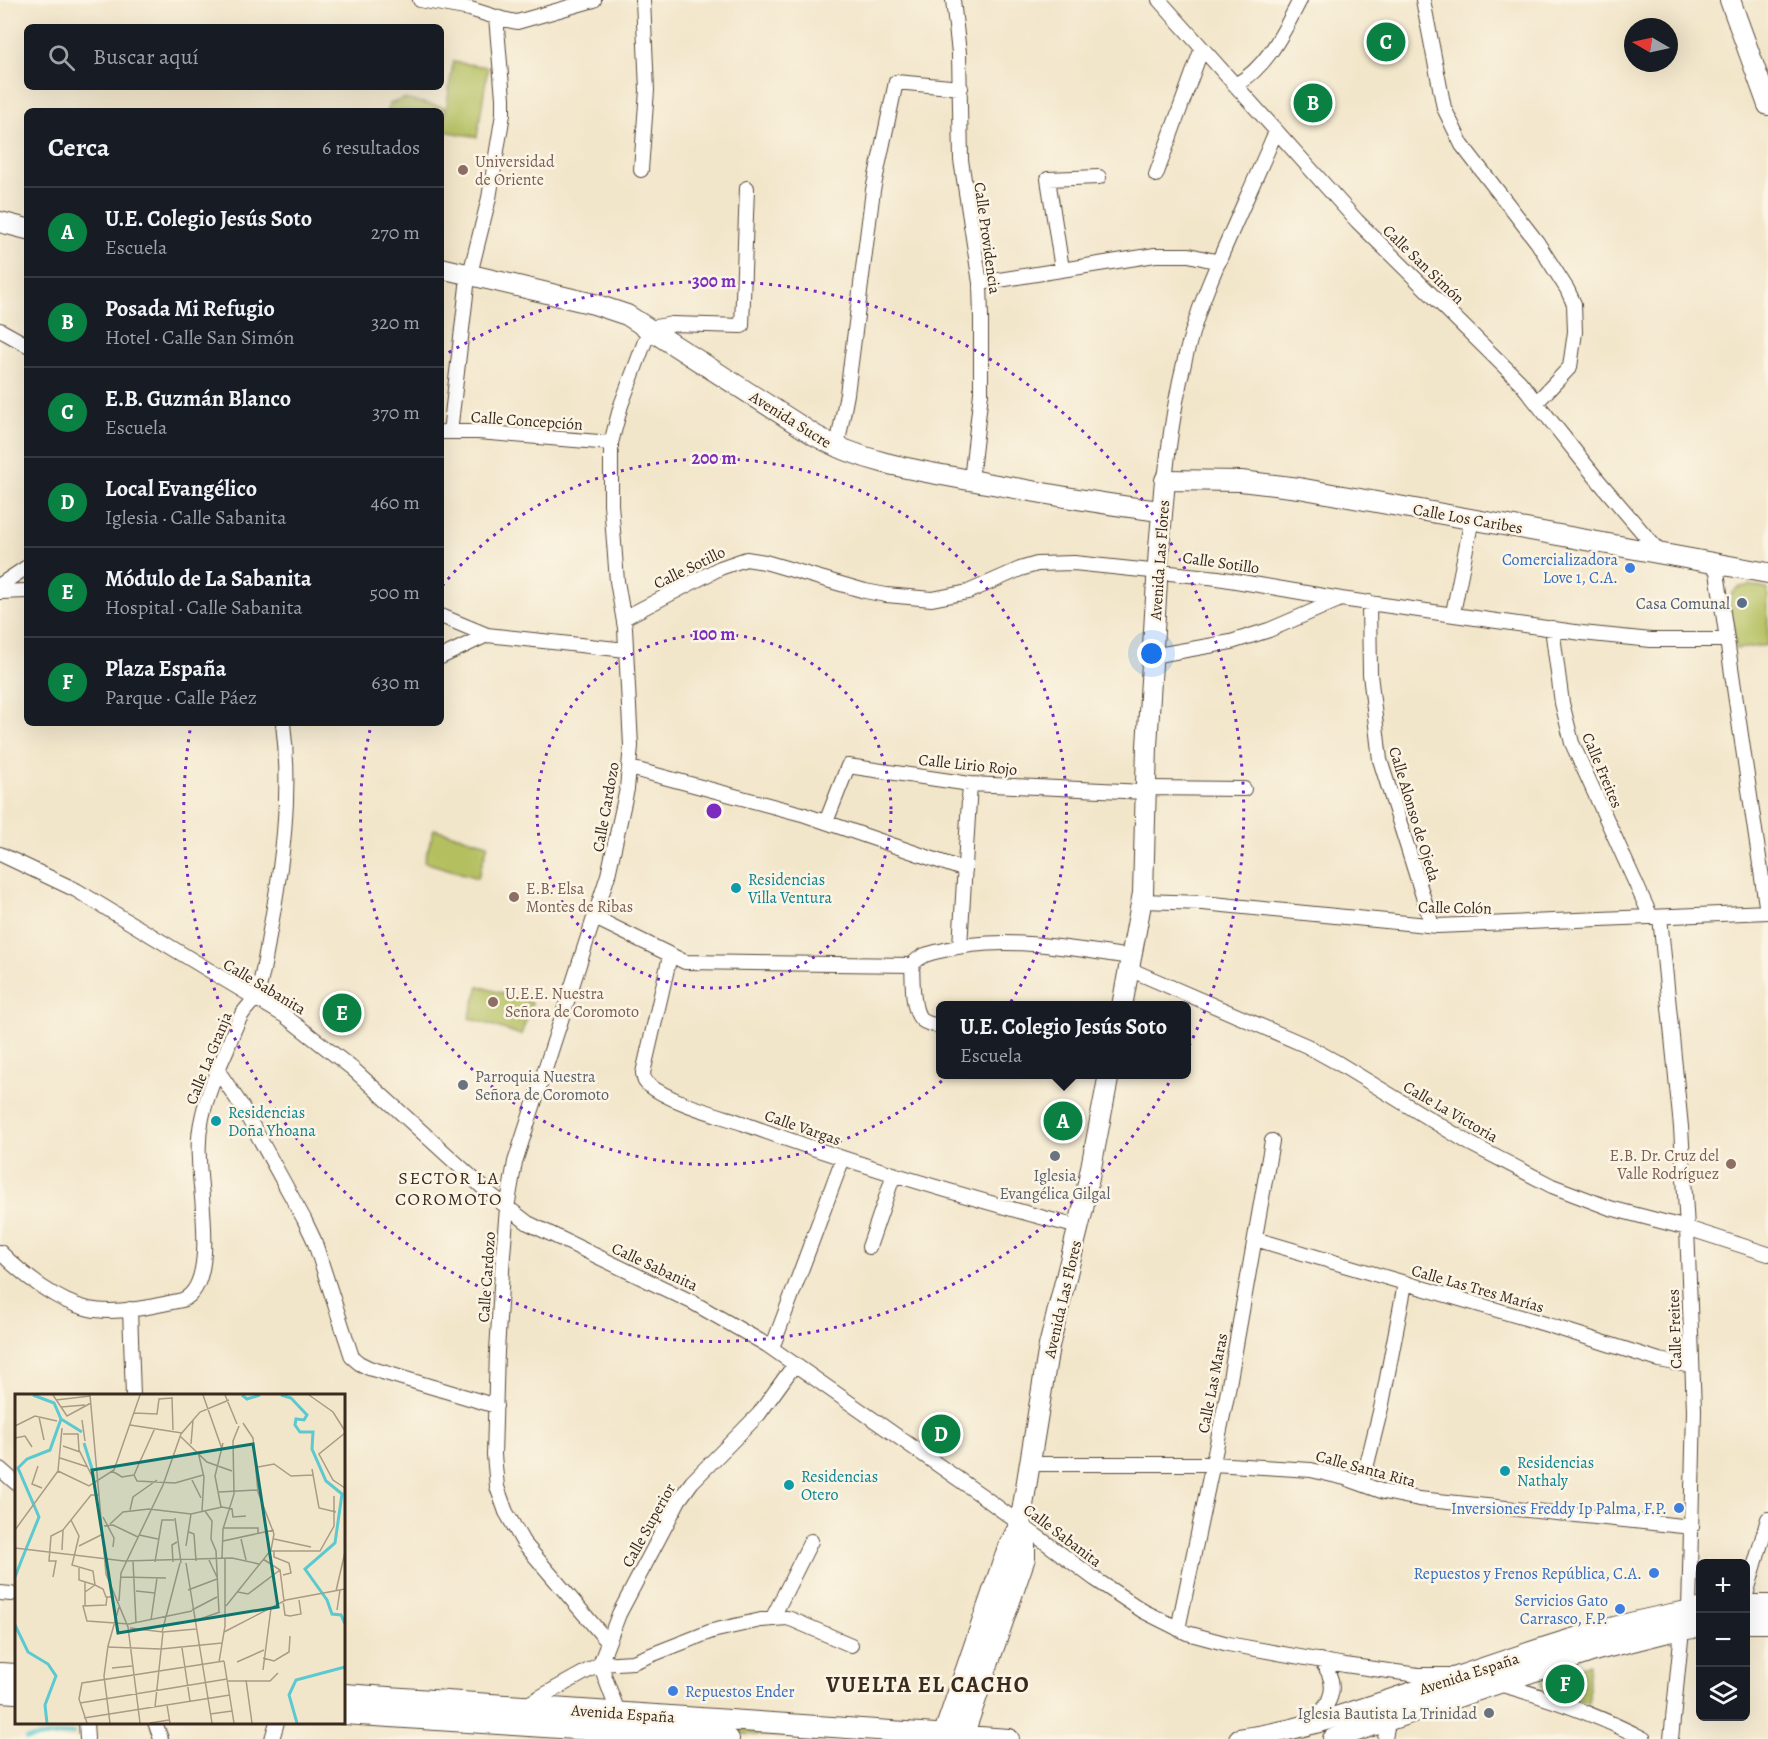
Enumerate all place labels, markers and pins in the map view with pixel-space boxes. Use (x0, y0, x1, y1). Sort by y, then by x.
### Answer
pin: C (1366, 20, 1406, 64)
pin: B (1294, 80, 1332, 126)
place label: Universidad de Oriente (475, 151, 555, 191)
marker: Universidad de Oriente (456, 163, 470, 177)
place label: Comercializadora Love 1, C.A. (1502, 549, 1619, 589)
marker: Comercializadora Love 1, C.A. (1623, 561, 1637, 575)
place label: Casa Comunal (1636, 593, 1730, 615)
marker: Casa Comunal (1735, 596, 1749, 610)
centre of rings (704, 801, 724, 821)
place label: Residencias Villa Ventura (747, 869, 832, 909)
place label: E.B. Elsa Montes de Ribas (526, 878, 633, 918)
marker: Residencias Villa Ventura (729, 881, 743, 895)
marker: E.B. Elsa Montes de Ribas (507, 890, 521, 904)
place label: U.E.E. Nuestra Señora de Coromoto (505, 983, 639, 1023)
pin: E (322, 990, 362, 1036)
marker: U.E.E. Nuestra Señora de Coromoto (486, 995, 500, 1009)
place label: Parroquia Nuestra Señora de Coromoto (475, 1066, 609, 1106)
marker: Parroquia Nuestra Señora de Coromoto (456, 1078, 470, 1092)
pin: A (1044, 1098, 1082, 1144)
place label: Residencias Doña Yhoana (228, 1102, 316, 1142)
marker: Residencias Doña Yhoana (209, 1114, 223, 1128)
place label: E.B. Dr. Cruz del Valle Rodríguez (1610, 1145, 1719, 1185)
marker: Iglesia Evangélica Gilgal (1048, 1149, 1062, 1163)
marker: E.B. Dr. Cruz del Valle Rodríguez (1724, 1157, 1738, 1171)
place label: Iglesia Evangélica Gilgal (1000, 1165, 1111, 1205)
pin: D (922, 1412, 960, 1456)
place label: Residencias Nathaly (1517, 1452, 1594, 1492)
marker: Residencias Nathaly (1498, 1464, 1512, 1478)
place label: Residencias Otero (801, 1466, 878, 1506)
marker: Residencias Otero (782, 1478, 796, 1492)
place label: Inversiones Freddy Ip Palma, F.P. (1451, 1498, 1667, 1520)
marker: Inversiones Freddy Ip Palma, F.P. (1672, 1501, 1686, 1515)
place label: Repuestos y Frenos República, C.A. (1413, 1563, 1642, 1585)
marker: Repuestos y Frenos República, C.A. (1647, 1566, 1661, 1580)
place label: Servicios Gato Carrasco, F.P. (1515, 1590, 1608, 1630)
marker: Servicios Gato Carrasco, F.P. (1613, 1602, 1627, 1616)
pin: F (1546, 1662, 1584, 1706)
place label: Repuestos Ender (685, 1681, 795, 1703)
marker: Repuestos Ender (666, 1684, 680, 1698)
place label: Iglesia Bautista La Trinidad (1298, 1703, 1477, 1725)
marker: Iglesia Bautista La Trinidad (1482, 1706, 1496, 1720)

